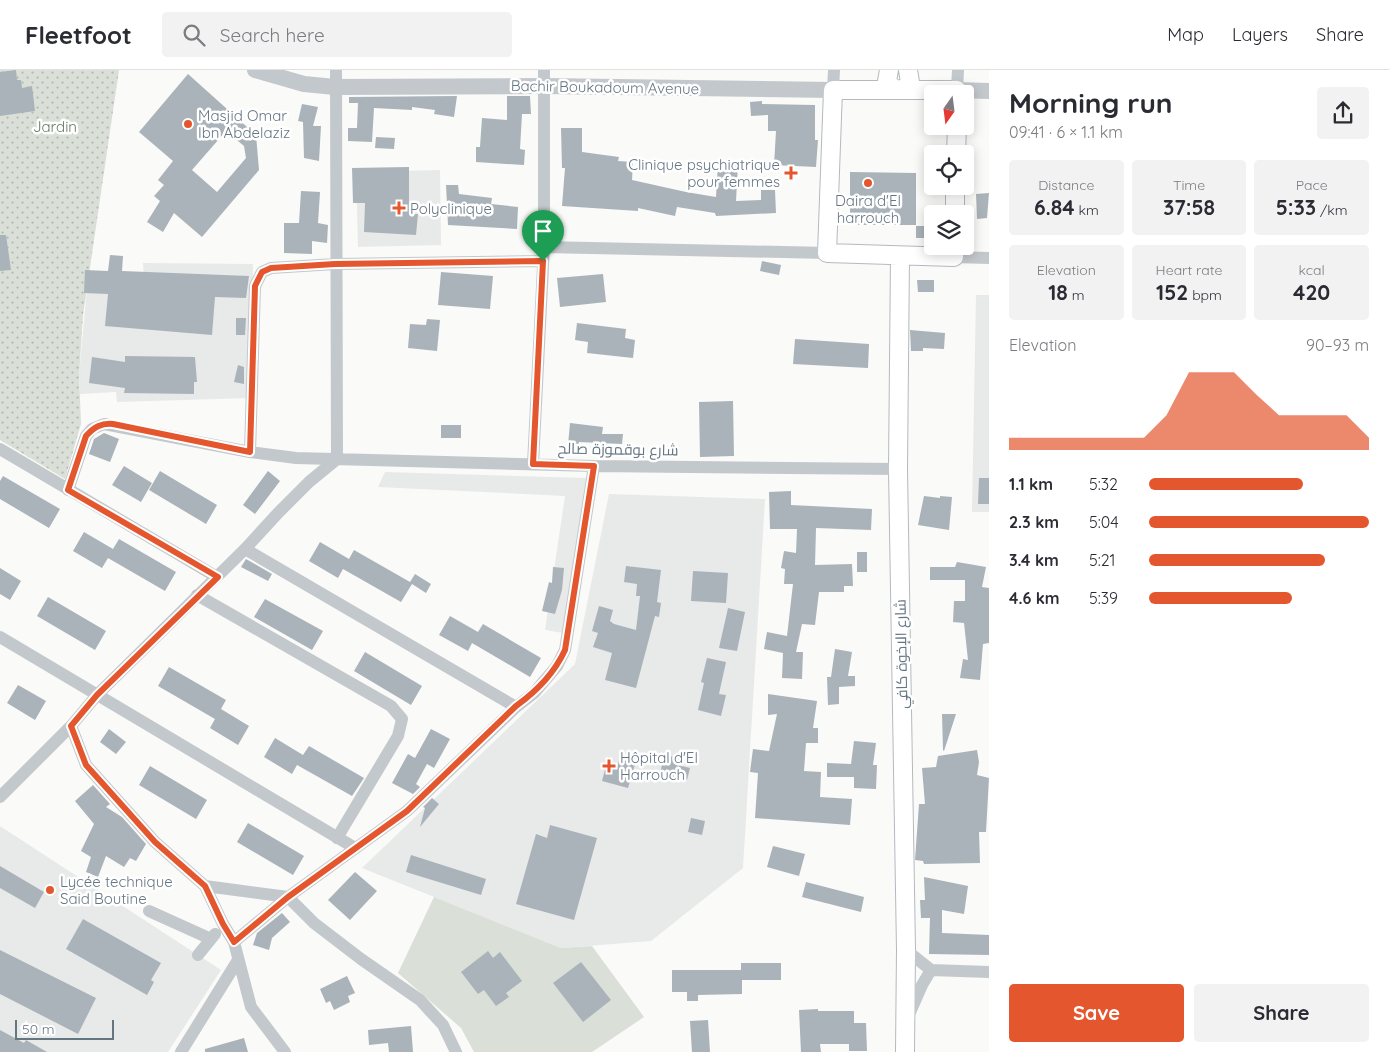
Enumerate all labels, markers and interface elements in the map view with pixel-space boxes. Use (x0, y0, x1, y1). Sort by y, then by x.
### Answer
search box (162, 12, 512, 57)
text: Fleetfoot (25, 20, 132, 50)
icon: search (180, 21, 208, 49)
text: Search here (220, 23, 325, 47)
text: Map (1167, 23, 1204, 46)
text: Layers (1232, 23, 1288, 46)
text: Share (1316, 23, 1364, 46)
street label: Bachir Boukadoum Avenue (511, 76, 699, 98)
north arrow (924, 85, 974, 135)
map controls (924, 85, 974, 255)
text: Morning run (1009, 85, 1173, 120)
button: share (1317, 87, 1369, 139)
place label: Masjid Omar Ibn Abdelaziz (198, 106, 290, 142)
park label: Jardin (33, 117, 77, 136)
marker: Masjid Omar Ibn Abdelaziz (182, 118, 194, 130)
text: 09:41 · 6 × 1.1 km (1009, 122, 1123, 142)
button: locate (924, 145, 974, 195)
place label: Clinique psychiatrique pour femmes (628, 155, 780, 191)
marker: Clinique psychiatrique pour femmes (784, 166, 798, 180)
text: Distance (1038, 176, 1094, 194)
text: Time (1173, 176, 1205, 194)
text: Pace (1296, 176, 1328, 194)
marker: Daira d'El harrouch (862, 177, 874, 189)
place label: Daira d'El harrouch (835, 191, 901, 227)
text: 6.84 (1034, 194, 1075, 220)
text: 37:58 (1163, 194, 1215, 220)
text: 5:33 (1276, 194, 1316, 220)
place label: Polyclinique (410, 199, 492, 218)
marker: Polyclinique (392, 201, 406, 215)
text: km (1075, 201, 1099, 219)
text: /km (1316, 201, 1348, 219)
button: layers (924, 205, 974, 255)
pin (522, 210, 564, 261)
icon: arrive (529, 217, 557, 245)
text: Elevation (1037, 261, 1096, 279)
text: Heart rate (1156, 261, 1222, 279)
text: kcal (1299, 261, 1325, 279)
text: 18 (1048, 279, 1068, 305)
text: 152 (1156, 279, 1188, 305)
text: 420 (1293, 279, 1330, 305)
text: m (1068, 286, 1084, 304)
text: bpm (1188, 286, 1222, 304)
text: Elevation (1009, 335, 1076, 355)
text: 90–93 m (1306, 335, 1369, 355)
street label: شارع بوقموزة صالح (557, 438, 679, 462)
text: 1.1 km (1009, 474, 1053, 494)
text: 5:32 (1089, 474, 1118, 494)
text: 2.3 km (1009, 512, 1059, 532)
text: 5:04 (1089, 512, 1119, 532)
text: 3.4 km (1009, 550, 1059, 570)
text: 5:21 (1089, 550, 1116, 570)
text: 4.6 km (1009, 588, 1060, 608)
text: 5:39 (1089, 588, 1118, 608)
street label: شارع الإخوة كافي (891, 599, 914, 709)
place label: Hôpital d'El Harrouch (620, 748, 698, 784)
marker: Hôpital d'El Harrouch (602, 759, 616, 773)
place label: Lycée technique Said Boutine (60, 872, 173, 908)
marker: Lycée technique Said Boutine (44, 884, 56, 896)
button: Save (1009, 984, 1184, 1042)
button: Share (1194, 984, 1369, 1042)
scale bar (15, 1017, 114, 1040)
text: 50 m (22, 1020, 55, 1038)

